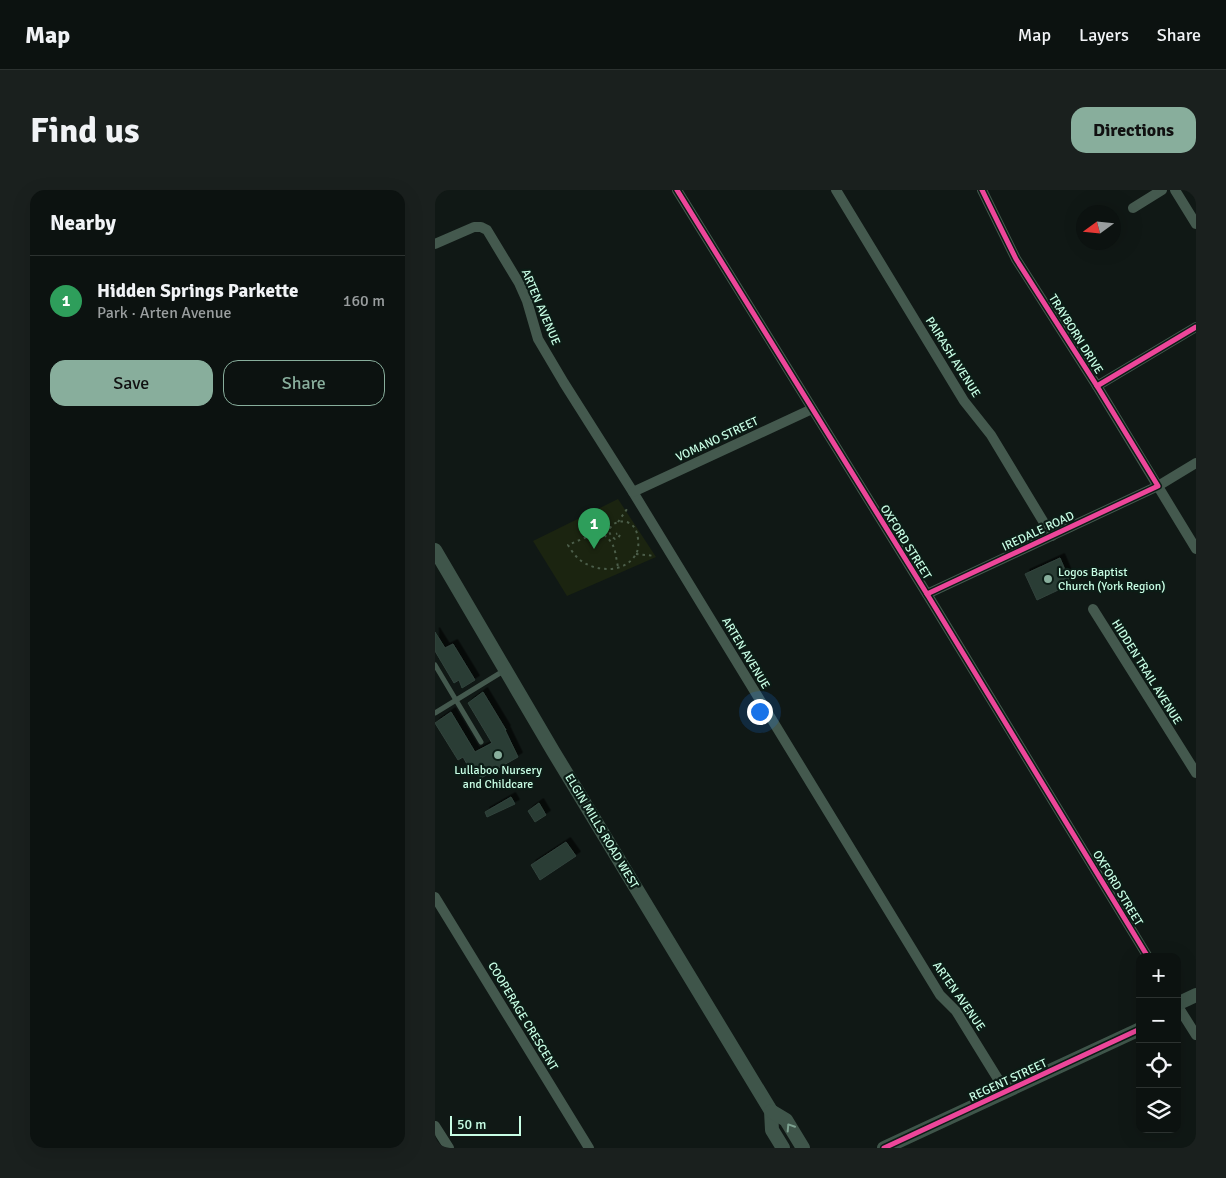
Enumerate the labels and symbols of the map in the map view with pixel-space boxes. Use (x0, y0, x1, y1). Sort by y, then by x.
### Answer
north arrow (1076, 205, 1121, 250)
street label: ARTEN AVENUE (518, 267, 563, 348)
street label: TRAYBORN DRIVE (1045, 292, 1106, 377)
street label: PAIRASH AVENUE (922, 314, 983, 401)
street label: VOMANO STREET (674, 414, 761, 465)
street label: OXFORD STREET (877, 502, 935, 583)
pin: 1 (578, 508, 610, 549)
street label: IREDALE ROAD (1000, 508, 1077, 555)
place label: Logos Baptist Church (York Region) (1058, 565, 1165, 594)
marker: Logos Baptist Church (York Region) (1042, 573, 1054, 585)
street label: ARTEN AVENUE (718, 615, 773, 692)
street label: HIDDEN TRAIL AVENUE (1108, 617, 1185, 728)
your location (747, 699, 773, 725)
marker: Lullaboo Nursery and Childcare (492, 749, 504, 761)
place label: Lullaboo Nursery and Childcare (454, 763, 542, 792)
street label: ELGIN MILLS ROAD WEST (561, 771, 642, 891)
street label: OXFORD STREET (1089, 848, 1146, 929)
street label: COOPERAGE CRESCENT (484, 959, 561, 1073)
street label: ARTEN AVENUE (929, 959, 988, 1034)
street label: REGENT STREET (967, 1056, 1050, 1105)
scale bar (450, 1113, 521, 1136)
one-way arrow (787, 1123, 796, 1132)

